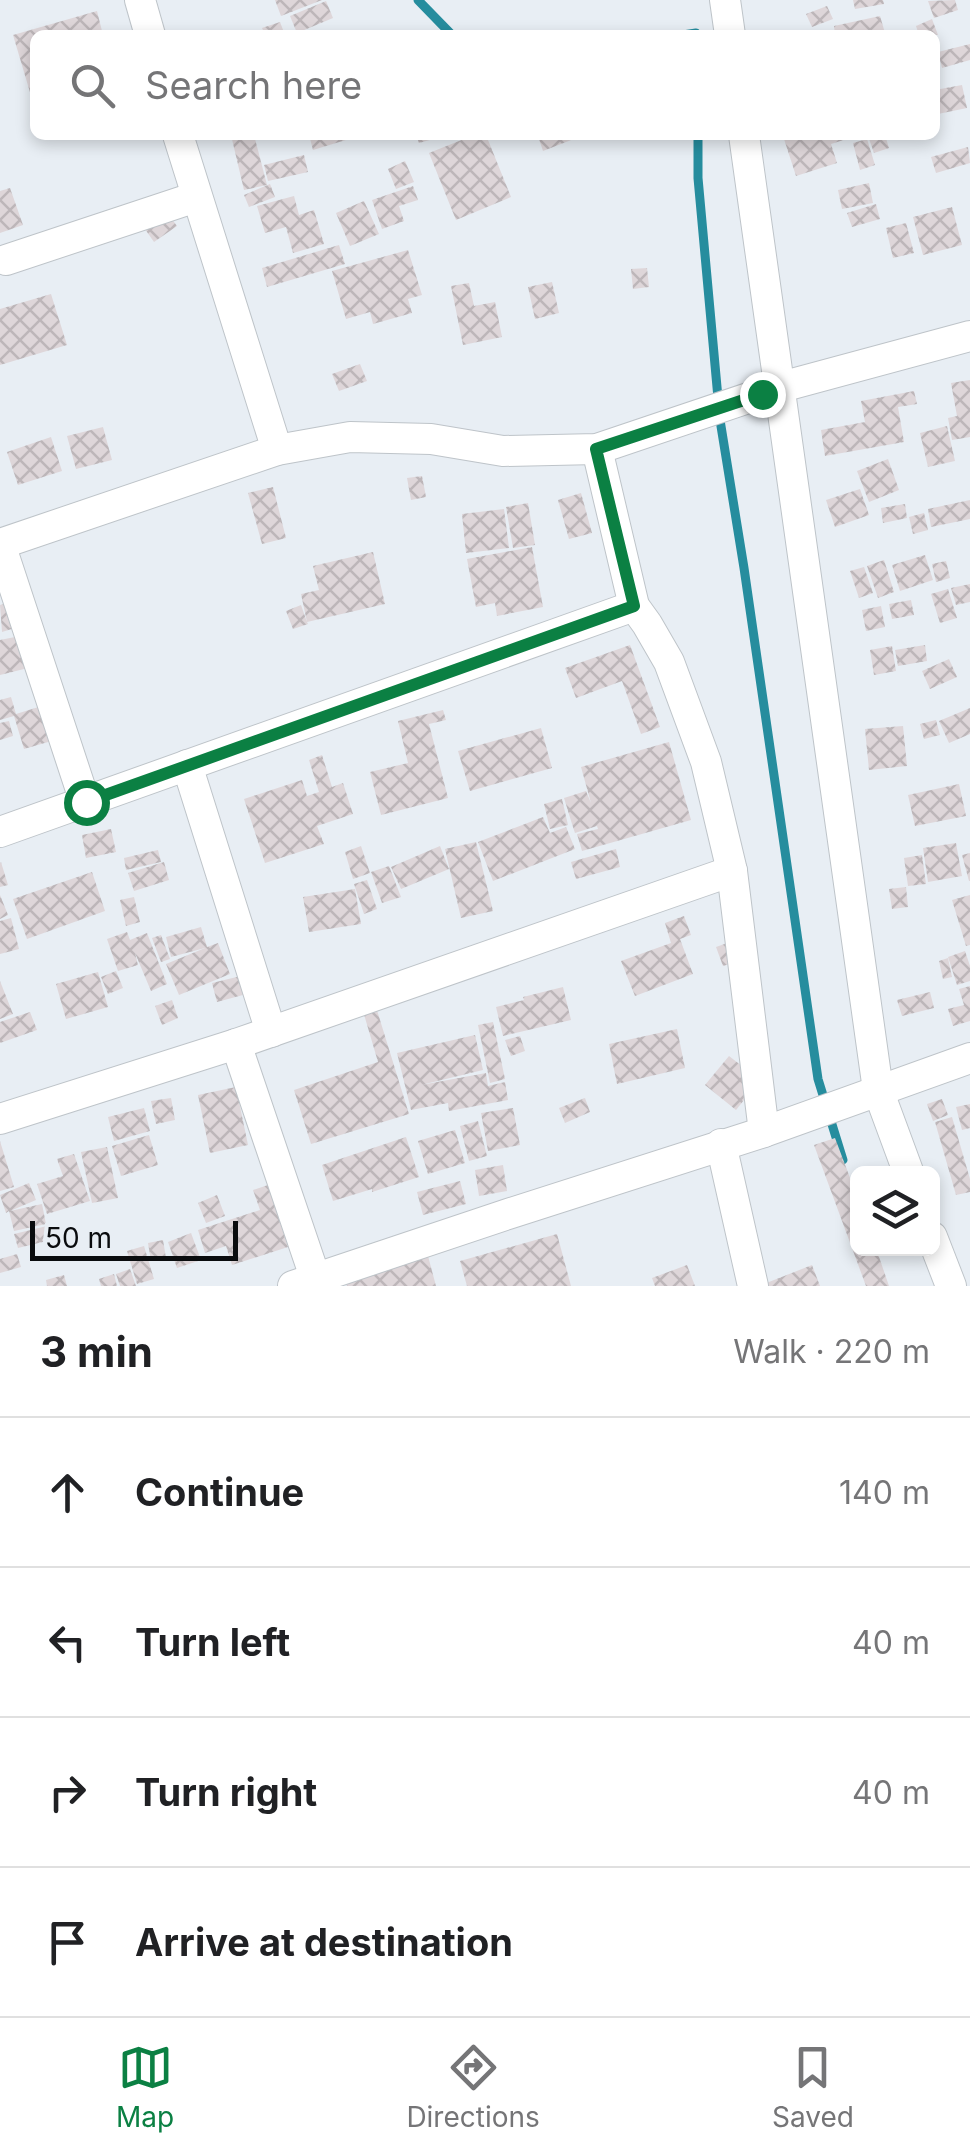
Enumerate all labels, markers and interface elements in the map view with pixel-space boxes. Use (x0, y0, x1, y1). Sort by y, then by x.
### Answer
search box (30, 30, 940, 140)
icon: search (65, 58, 120, 113)
text: Search here (145, 62, 362, 108)
route end (740, 372, 786, 418)
route start (64, 780, 110, 826)
map controls (850, 1166, 940, 1256)
button: layers (850, 1166, 940, 1256)
scale bar (30, 1216, 238, 1260)
text: 50 m (45, 1221, 112, 1255)
text: 3 min (40, 1326, 153, 1377)
text: Walk · 220 m (733, 1332, 930, 1371)
icon: ahead (40, 1465, 95, 1520)
text: Continue (135, 1469, 304, 1515)
text: 140 m (839, 1473, 930, 1512)
icon: left (40, 1615, 95, 1670)
text: Turn left (135, 1619, 290, 1665)
text: 40 m (852, 1623, 930, 1662)
icon: right (40, 1765, 95, 1820)
text: Turn right (135, 1769, 317, 1815)
text: 40 m (852, 1773, 930, 1812)
icon: arrive (40, 1915, 95, 1970)
text: Arrive at destination (135, 1919, 513, 1965)
tab: Map (116, 2040, 174, 2134)
tab: Directions (406, 2040, 540, 2134)
tab: Saved (772, 2040, 854, 2134)

